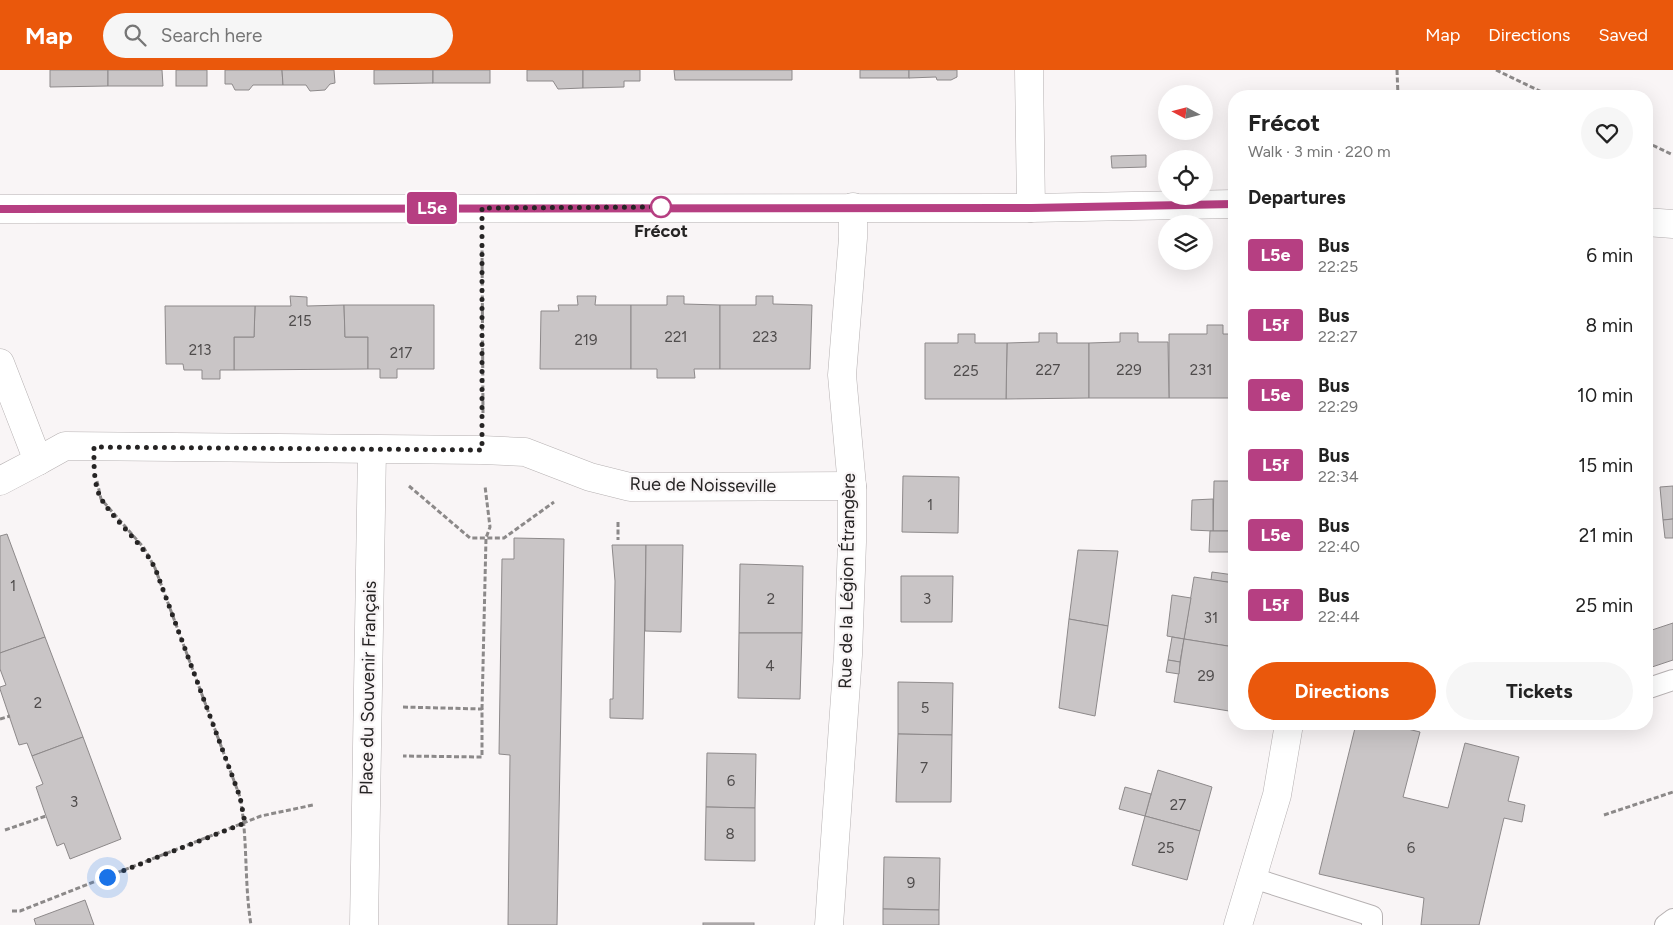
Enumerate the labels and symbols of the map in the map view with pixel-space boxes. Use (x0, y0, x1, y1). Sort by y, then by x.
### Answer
north arrow (1158, 85, 1212, 140)
line badge: L5e (403, 192, 461, 224)
marker: Frécot (650, 196, 672, 218)
place label: Frécot (634, 220, 688, 242)
house number: 215 (288, 312, 312, 330)
house number: 221 (665, 328, 687, 346)
house number: 223 (753, 328, 777, 346)
house number: 219 (574, 331, 598, 349)
house number: 213 (189, 341, 211, 359)
house number: 217 (390, 344, 412, 362)
house number: 227 (1036, 361, 1060, 379)
house number: 229 (1116, 361, 1142, 379)
house number: 231 (1190, 361, 1212, 379)
house number: 225 (953, 362, 979, 380)
street label: Rue de Noisseville (630, 473, 777, 497)
street label: Rue de la Légion Étrangère (834, 473, 860, 689)
house number: 1 (927, 496, 933, 514)
house number: 1 (10, 577, 16, 595)
street label: Place du Souvenir Français (355, 581, 381, 795)
house number: 2 (767, 590, 775, 608)
house number: 3 (923, 590, 931, 608)
house number: 31 (1204, 609, 1218, 627)
house number: 4 (765, 657, 775, 675)
house number: 29 (1198, 667, 1214, 685)
house number: 2 (34, 694, 42, 712)
house number: 5 (921, 699, 929, 717)
house number: 7 (920, 759, 928, 777)
house number: 6 (727, 772, 736, 790)
house number: 3 (70, 793, 78, 811)
house number: 27 (1170, 796, 1186, 814)
house number: 8 (725, 825, 735, 843)
house number: 25 (1157, 839, 1175, 857)
house number: 6 (1407, 839, 1416, 857)
your location (95, 865, 120, 890)
house number: 9 (907, 874, 915, 892)

